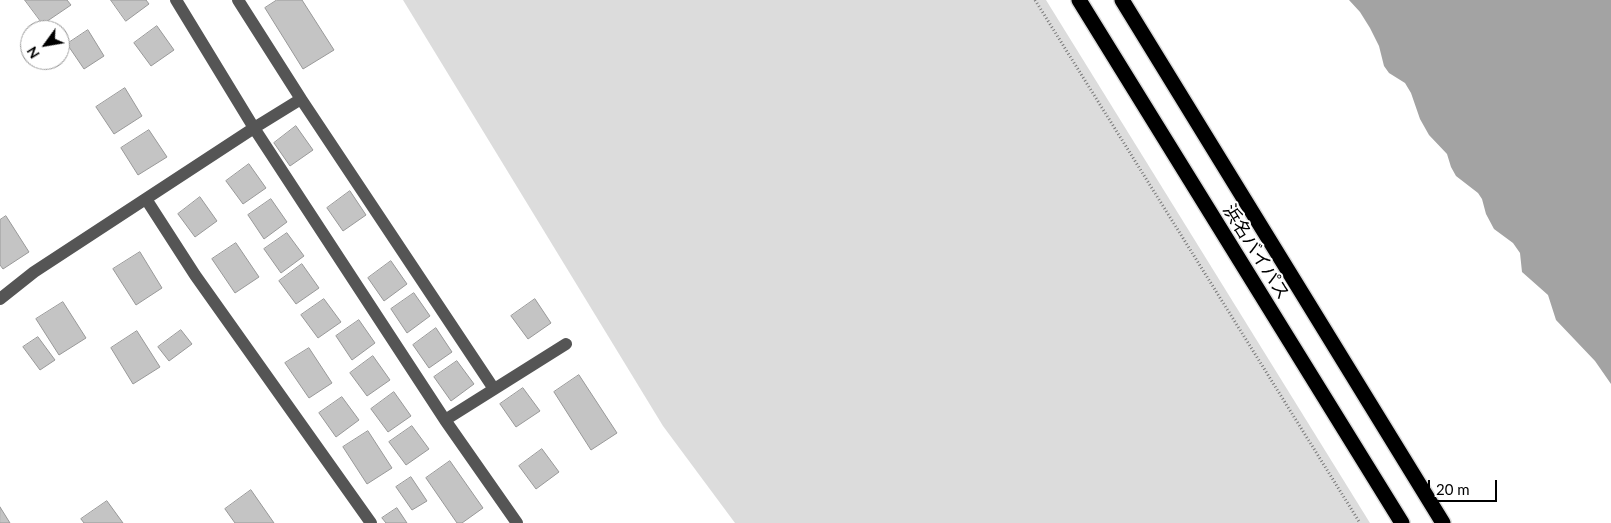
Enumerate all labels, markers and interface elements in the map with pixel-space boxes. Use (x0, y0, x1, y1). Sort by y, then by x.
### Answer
north arrow (20, 20, 70, 70)
text: N (23, 44, 43, 62)
street label: 浜名バイパス (1218, 200, 1294, 304)
scale bar (1431, 470, 1500, 502)
text: 20 m (1436, 480, 1470, 498)

